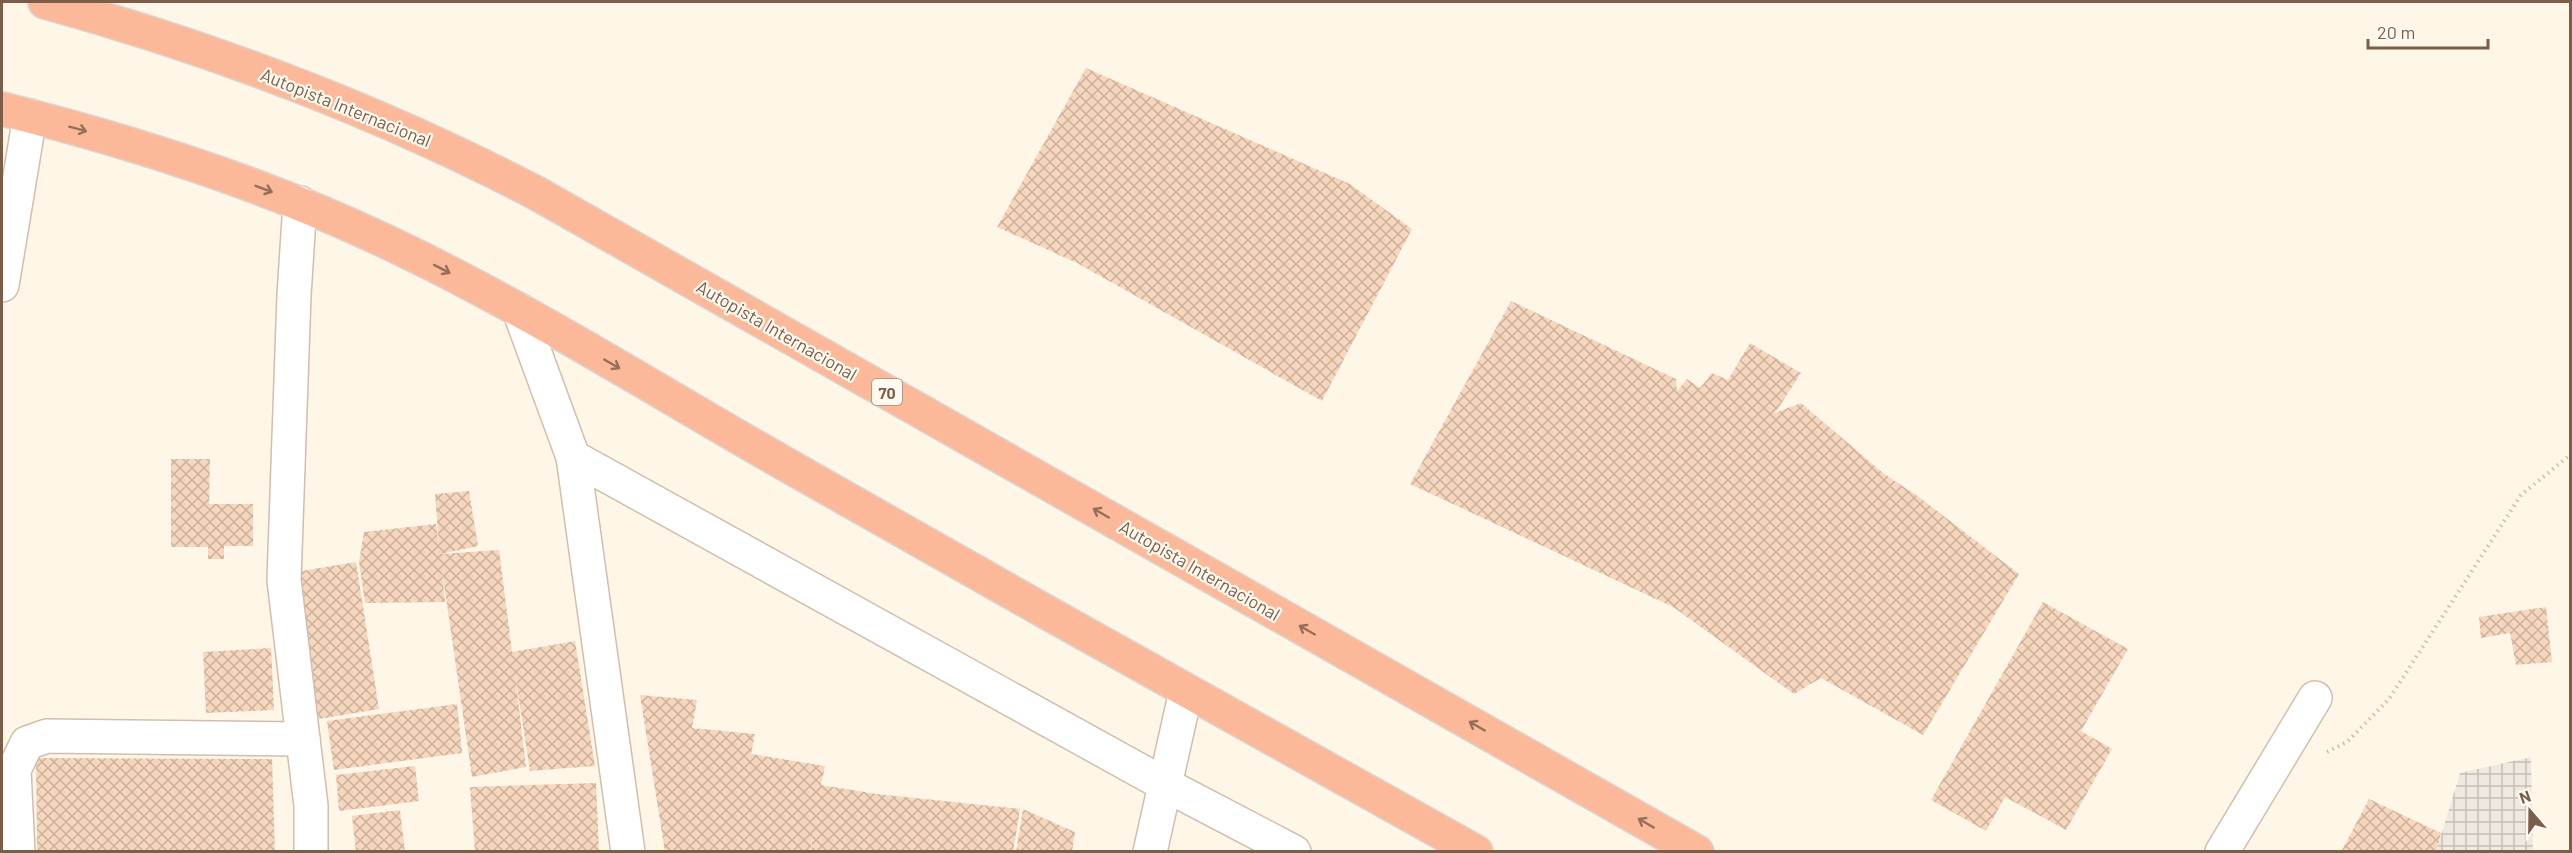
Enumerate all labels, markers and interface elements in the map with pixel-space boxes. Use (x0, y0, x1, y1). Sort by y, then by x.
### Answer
scale bar (2368, 12, 2488, 50)
text: 20 m (2377, 21, 2415, 43)
street label: Autopista Internacional (258, 63, 434, 151)
one-way arrow (69, 124, 88, 135)
one-way arrow (254, 185, 273, 196)
one-way arrow (432, 264, 450, 276)
street label: Autopista Internacional (693, 275, 861, 385)
one-way arrow (603, 358, 620, 370)
road number: 70 (872, 379, 902, 405)
one-way arrow (1093, 507, 1110, 519)
street label: Autopista Internacional (1116, 515, 1284, 625)
one-way arrow (1299, 624, 1316, 636)
one-way arrow (1469, 720, 1486, 732)
north arrow (2500, 781, 2560, 841)
text: N (2516, 786, 2533, 807)
one-way arrow (1638, 816, 1655, 828)

